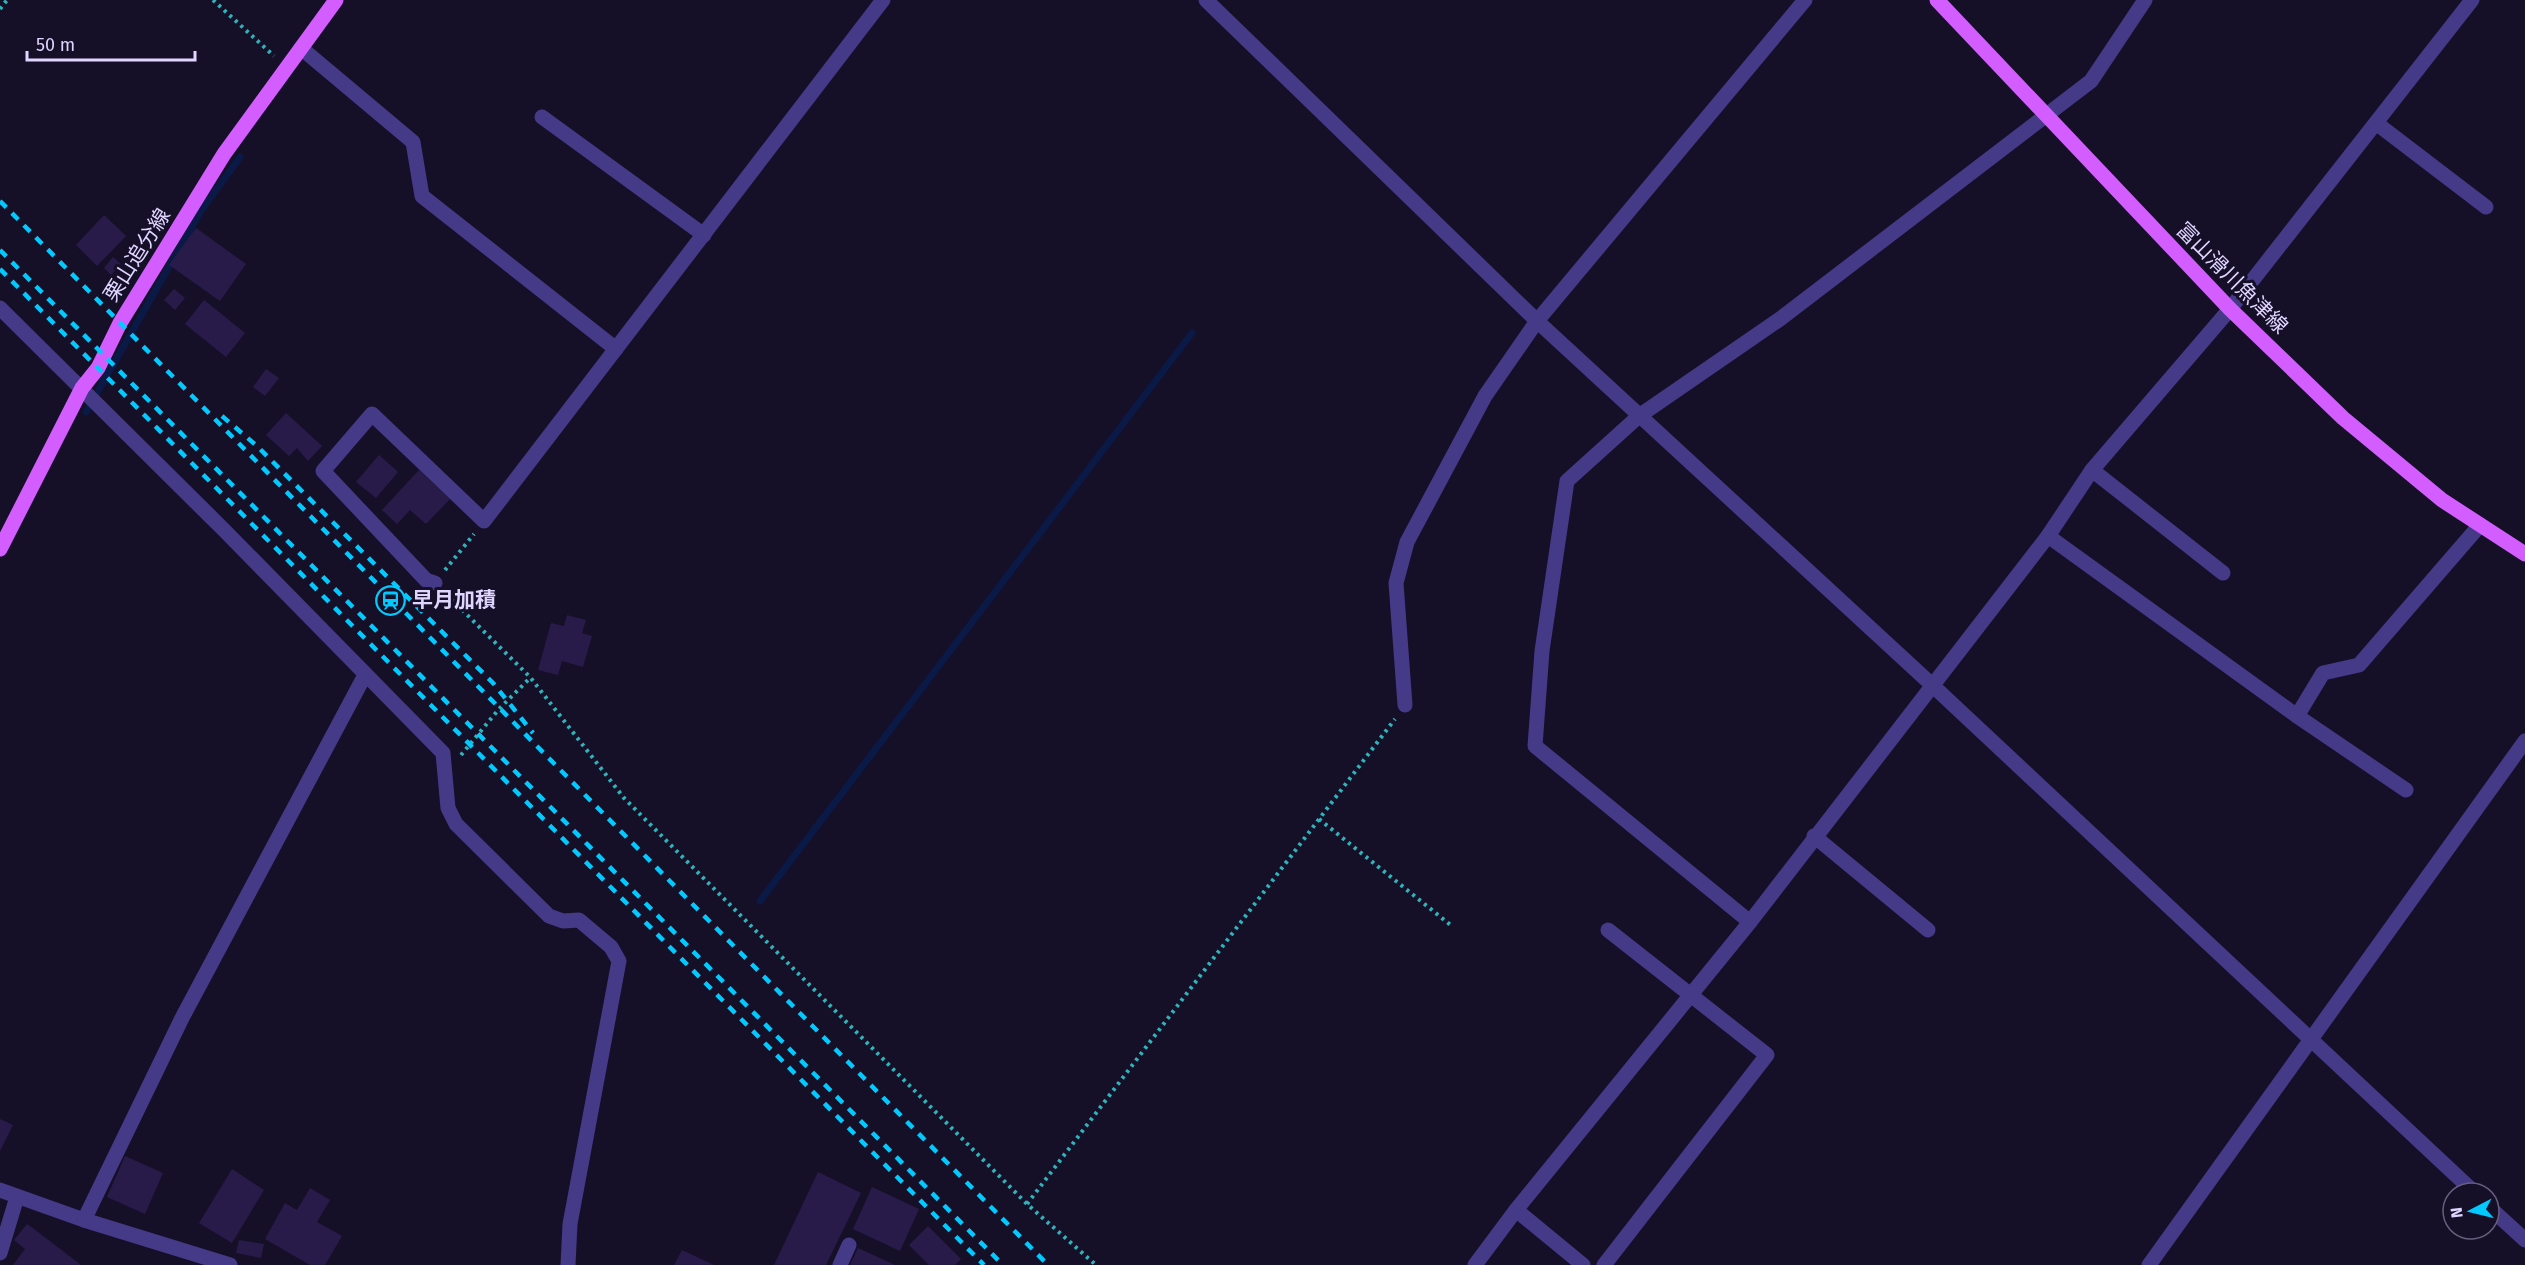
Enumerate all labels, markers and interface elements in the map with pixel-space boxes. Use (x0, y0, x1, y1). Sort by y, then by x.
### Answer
scale bar (27, 24, 195, 62)
text: 50 m (36, 34, 75, 56)
street label: 栗山追分線 (98, 204, 176, 306)
street label: 富山滑川魚津線 (2171, 217, 2293, 339)
station icon: 早月加積 (375, 584, 407, 616)
place label: 早月加積 (412, 587, 496, 613)
north arrow (2441, 1181, 2501, 1241)
text: N (2447, 1206, 2467, 1219)

